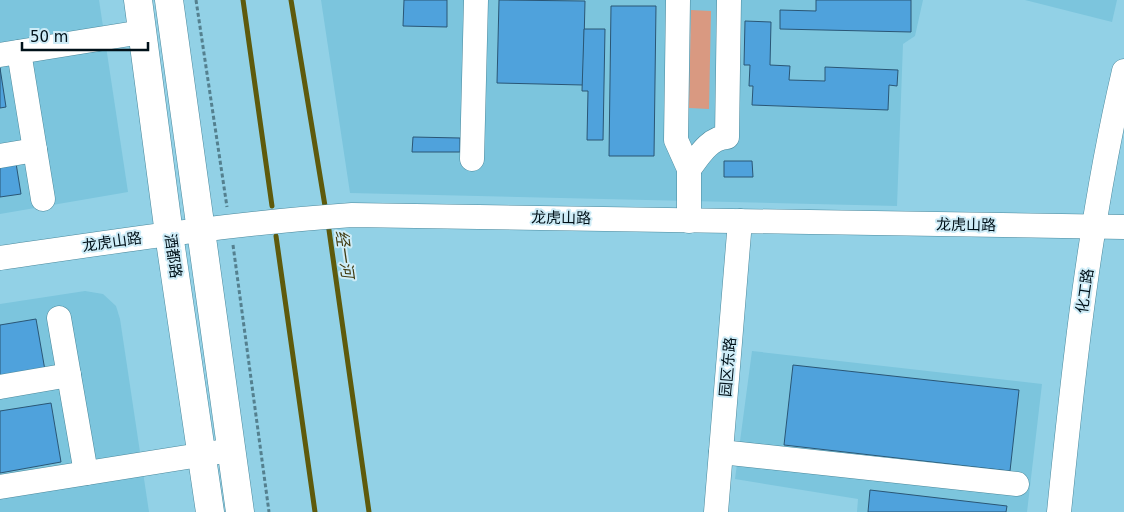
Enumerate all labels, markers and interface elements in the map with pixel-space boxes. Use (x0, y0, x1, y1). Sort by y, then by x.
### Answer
scale bar (22, 20, 149, 52)
text: 50 m (30, 28, 68, 46)
street label: 龙虎山路 (531, 208, 591, 228)
street label: 龙虎山路 (936, 215, 996, 235)
street label: 龙虎山路 (81, 229, 143, 255)
water label: 经一河 (332, 229, 358, 282)
street label: 酒都路 (161, 232, 185, 280)
street label: 化工路 (1073, 267, 1097, 315)
street label: 园区东路 (716, 336, 740, 398)

